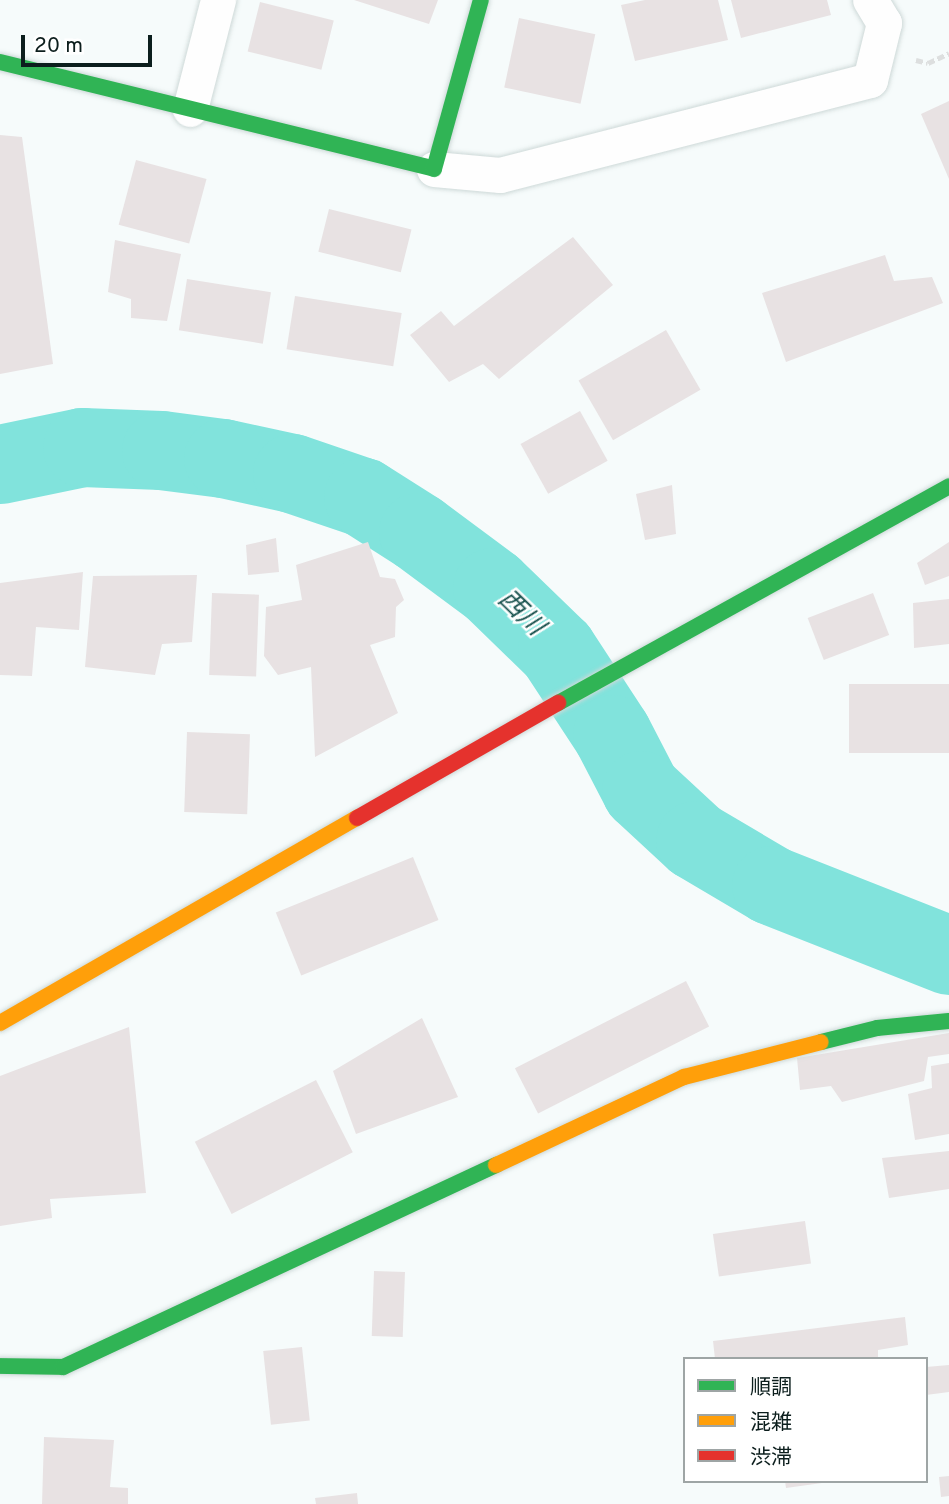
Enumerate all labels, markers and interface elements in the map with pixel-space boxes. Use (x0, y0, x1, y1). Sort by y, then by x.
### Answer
scale bar (24, 21, 156, 65)
text: 20 m (34, 33, 83, 60)
water label: 西川 (490, 585, 550, 643)
legend (683, 1357, 928, 1483)
text: 順調 (750, 1375, 792, 1402)
text: 混雑 (750, 1410, 792, 1437)
text: 渋滞 (750, 1445, 792, 1472)

